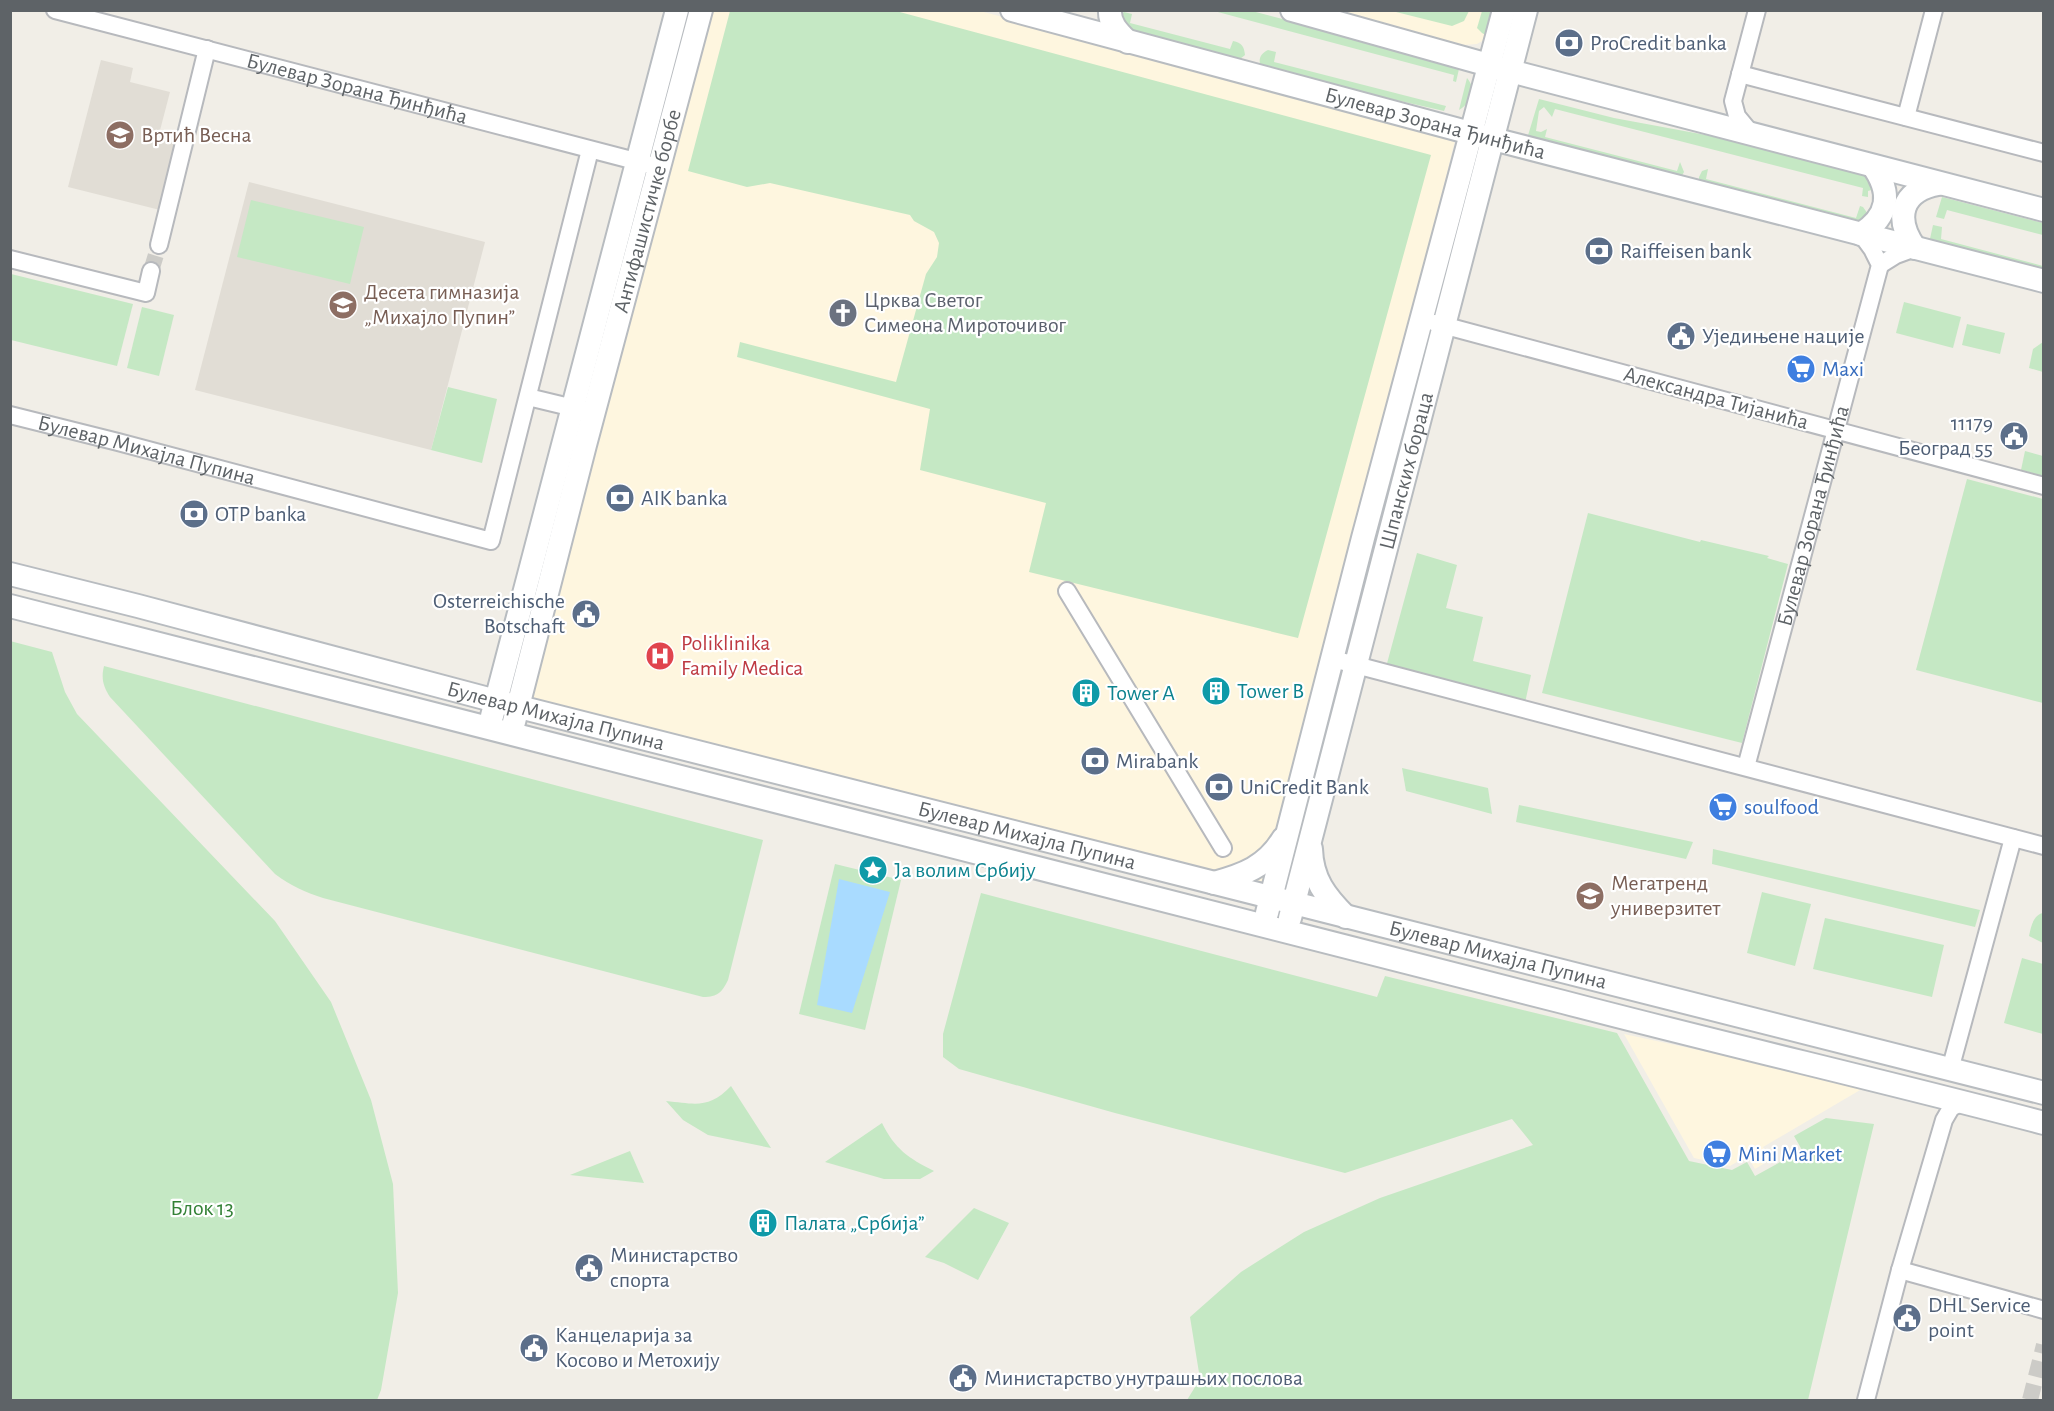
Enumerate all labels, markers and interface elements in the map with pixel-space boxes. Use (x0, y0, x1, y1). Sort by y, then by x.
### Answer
bank icon: ProCredit banka (1553, 27, 1585, 59)
place label: ProCredit banka (1590, 32, 1727, 54)
street label: Булевар Зорана Ђинђића (244, 49, 470, 128)
street label: Булевар Зорана Ђинђића (1322, 83, 1548, 163)
street label: Антифашистичке борбе (610, 107, 685, 315)
school or university icon: Вртић Весна (104, 119, 136, 151)
place label: Вртић Весна (141, 124, 252, 146)
bank icon: Raiffeisen bank (1583, 235, 1615, 267)
place label: Raiffeisen bank (1620, 240, 1752, 262)
place label: Десета гимназија „Михајло Пупин” (364, 281, 519, 328)
school or university icon: Десета гимназија „Михајло Пупин” (327, 289, 359, 321)
place label: Црква Светог Симеона Мироточивог (864, 289, 1066, 336)
church icon: Црква Светог Симеона Мироточивог (827, 297, 859, 329)
public building icon: Уједињене нације (1665, 320, 1697, 352)
place label: Уједињене нације (1702, 325, 1865, 347)
supermarket icon: Maxi (1785, 353, 1817, 385)
place label: Maxi (1822, 358, 1864, 380)
street label: Александра Тијанића (1621, 363, 1811, 433)
street label: Шпанских бораца (1375, 390, 1437, 552)
street label: Булевар Зорана Ђинђића (1773, 403, 1853, 628)
street label: Булевар Михајла Пупина (36, 411, 258, 489)
place label: 11179 Београд 55 (1898, 412, 1993, 459)
public building icon: 11179 Београд 55 (1998, 420, 2030, 452)
bank icon: AIK banka (604, 482, 636, 514)
place label: AIK banka (641, 487, 728, 509)
bank icon: OTP banka (178, 498, 210, 530)
place label: OTP banka (215, 503, 306, 525)
place label: Osterreichische Botschaft (433, 590, 565, 637)
public building icon: Osterreichische Botschaft (570, 598, 602, 630)
place label: Poliklinika Family Medica (681, 632, 803, 679)
hospital icon: Poliklinika Family Medica (644, 640, 676, 672)
building icon: Tower B (1200, 675, 1232, 707)
street label: Булевар Михајла Пупина (445, 677, 667, 754)
building icon: Tower A (1070, 677, 1102, 709)
place label: Tower B (1237, 680, 1304, 702)
place label: Tower A (1107, 682, 1175, 704)
bank icon: Mirabank (1079, 745, 1111, 777)
place label: Mirabank (1116, 750, 1198, 772)
bank icon: UniCredit Bank (1203, 771, 1235, 803)
place label: UniCredit Bank (1240, 776, 1369, 798)
supermarket icon: soulfood (1707, 791, 1739, 823)
place label: soulfood (1744, 796, 1819, 818)
street label: Булевар Михајла Пупина (916, 797, 1138, 874)
place icon: Ја волим Србију (857, 854, 889, 886)
place label: Ја волим Србију (894, 859, 1036, 881)
place label: Мегатренд универзитет (1610, 872, 1722, 919)
school or university icon: Мегатренд универзитет (1574, 880, 1606, 912)
street label: Булевар Михајла Пупина (1387, 917, 1609, 993)
supermarket icon: Mini Market (1701, 1138, 1733, 1170)
place label: Mini Market (1738, 1143, 1842, 1165)
park label: Блок 13 (170, 1197, 234, 1219)
building icon: Палата „Србија” (747, 1207, 779, 1239)
place label: Палата „Србија” (784, 1212, 925, 1234)
place label: Министарство спорта (610, 1244, 738, 1291)
public building icon: Министарство спорта (573, 1252, 605, 1284)
place label: DHL Service point (1928, 1294, 2031, 1341)
public building icon: DHL Service point (1891, 1302, 1923, 1334)
place label: Канцеларија за Косово и Метохију (555, 1324, 720, 1371)
public building icon: Канцеларија за Косово и Метохију (518, 1332, 550, 1364)
public building icon: Министарство унутрашњих послова (947, 1362, 979, 1394)
place label: Министарство унутрашњих послова (984, 1367, 1303, 1389)

